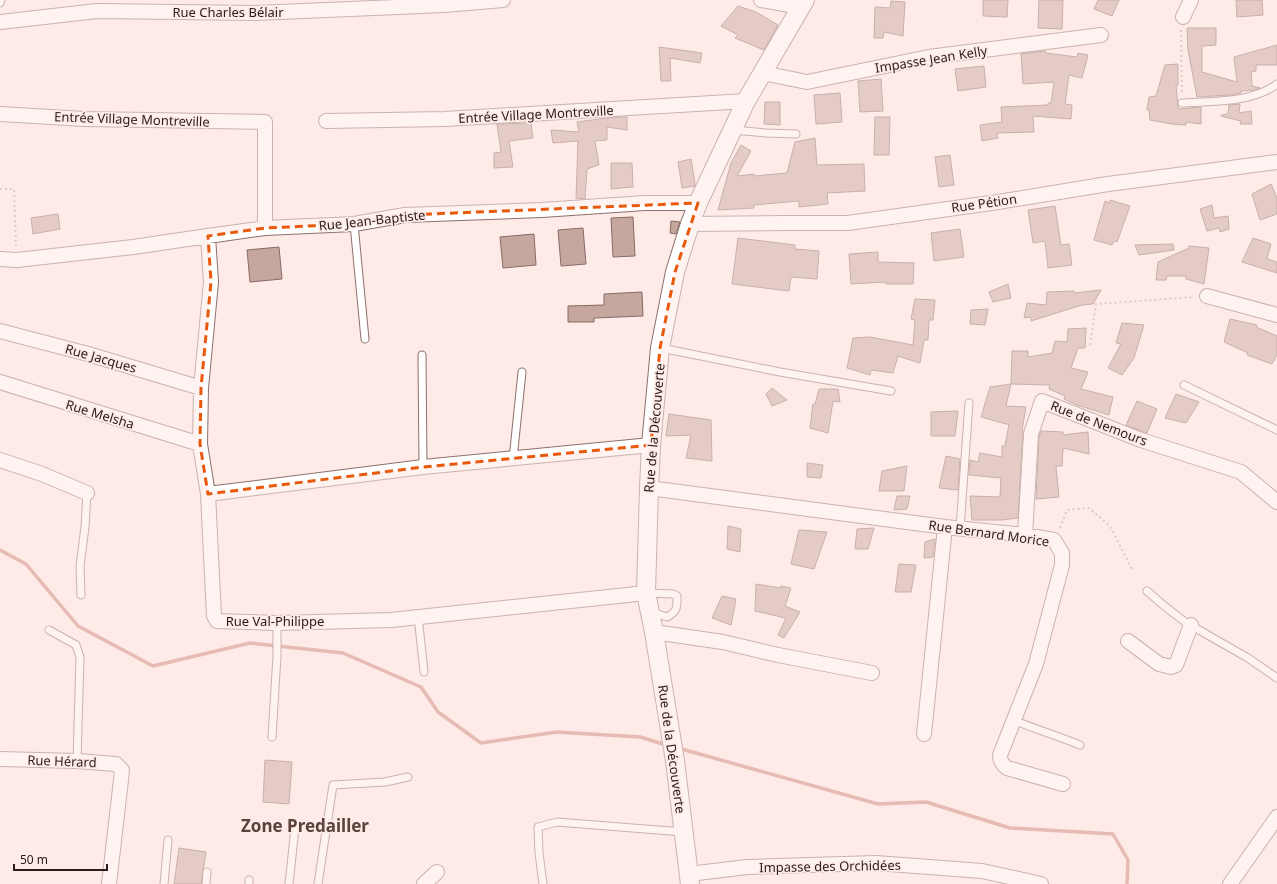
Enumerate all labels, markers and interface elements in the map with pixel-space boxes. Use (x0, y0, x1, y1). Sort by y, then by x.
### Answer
street label: Rue Charles Bélair (172, 3, 284, 21)
street label: Impasse Jean Kelly (874, 41, 989, 77)
street label: Entrée Village Montreville (458, 101, 614, 127)
street label: Entrée Village Montreville (54, 107, 210, 131)
street label: Rue Pétion (950, 189, 1018, 217)
street label: Rue Jean-Baptiste (318, 205, 426, 235)
street label: Rue Jacques (63, 339, 139, 377)
street label: Rue de la Découverte (639, 363, 669, 493)
street label: Rue Melsha (63, 395, 137, 433)
street label: Rue de Nemours (1048, 396, 1150, 450)
street label: Rue Bernard Morice (927, 516, 1051, 550)
street label: Rue Val-Philippe (226, 612, 324, 630)
street label: Rue de la Découverte (654, 683, 690, 815)
street label: Rue Hérard (27, 751, 97, 771)
district label: Zone Predailler (241, 814, 369, 837)
scale bar (14, 846, 107, 872)
text: 50 m (20, 851, 48, 868)
street label: Impasse des Orchidées (759, 856, 901, 876)

